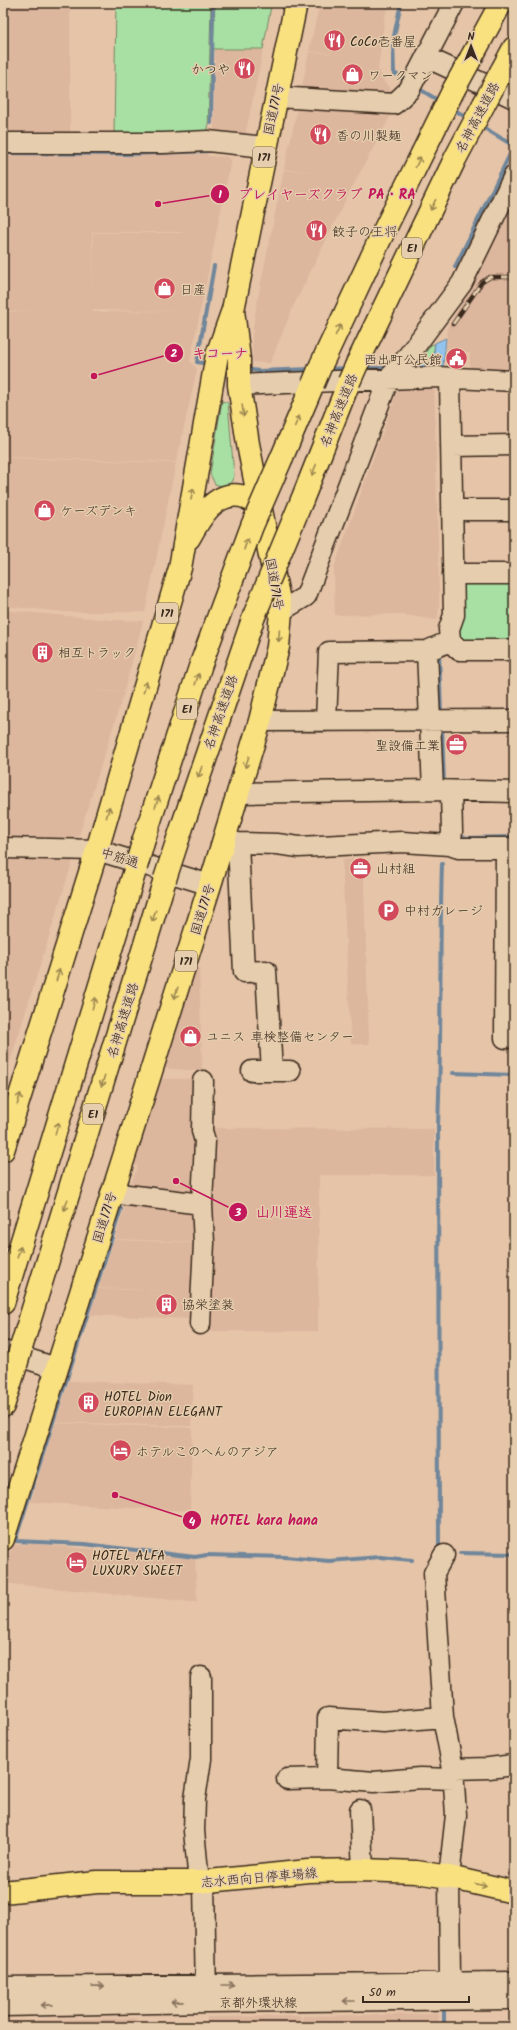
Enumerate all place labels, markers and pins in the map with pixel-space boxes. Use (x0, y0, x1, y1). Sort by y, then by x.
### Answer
restaurant icon: CoCo壱番屋 (322, 28, 348, 54)
place label: CoCo壱番屋 (350, 32, 416, 53)
restaurant icon: かつや (232, 56, 258, 82)
place label: かつや (191, 60, 230, 81)
shop icon: ワークマン (339, 62, 365, 88)
place label: ワークマン (368, 66, 433, 87)
restaurant icon: 香の川製麺 (308, 122, 334, 148)
place label: 香の川製麺 (336, 126, 401, 147)
callout: プレイヤーズクラブ PA・RA (210, 181, 425, 207)
restaurant icon: 餃子の王将 (303, 218, 329, 244)
place label: 餃子の王将 (332, 222, 397, 243)
shop icon: 日産 (152, 276, 178, 302)
place label: 日産 (180, 280, 206, 301)
callout: キコーナ (164, 340, 256, 366)
public building icon: 西出町公民館 (444, 346, 470, 372)
place label: 西出町公民館 (364, 350, 442, 371)
shop icon: ケーズデンキ (31, 497, 57, 523)
place label: ケーズデンキ (60, 501, 137, 522)
building icon: 相互トラック (29, 639, 55, 665)
place label: 相互トラック (58, 643, 136, 664)
office icon: 聖設備工業 (443, 732, 469, 758)
place label: 聖設備工業 (375, 736, 440, 757)
office icon: 山村組 (347, 855, 373, 881)
place label: 山村組 (376, 859, 415, 880)
parking icon: 中村ガレージ (375, 897, 401, 923)
place label: 中村ガレージ (404, 901, 483, 922)
shop icon: ユニス 車検整備センター (177, 1023, 203, 1049)
place label: ユニス 車検整備センター (206, 1027, 354, 1048)
callout: 山川運送 (228, 1199, 320, 1225)
building icon: 協栄塗装 (154, 1291, 180, 1317)
place label: 協栄塗装 (182, 1295, 234, 1316)
place label: HOTEL Dion EUROPIAN ELEGANT (104, 1387, 223, 1423)
building icon: HOTEL Dion EUROPIAN ELEGANT (76, 1390, 102, 1416)
hotel icon: ホテルこのへんのアジア (108, 1438, 134, 1464)
place label: ホテルこのへんのアジア (136, 1442, 279, 1463)
callout: HOTEL kara hana (182, 1507, 326, 1533)
place label: HOTEL ALFA LUXURY SWEET (92, 1546, 183, 1582)
hotel icon: HOTEL ALFA LUXURY SWEET (63, 1549, 89, 1575)

